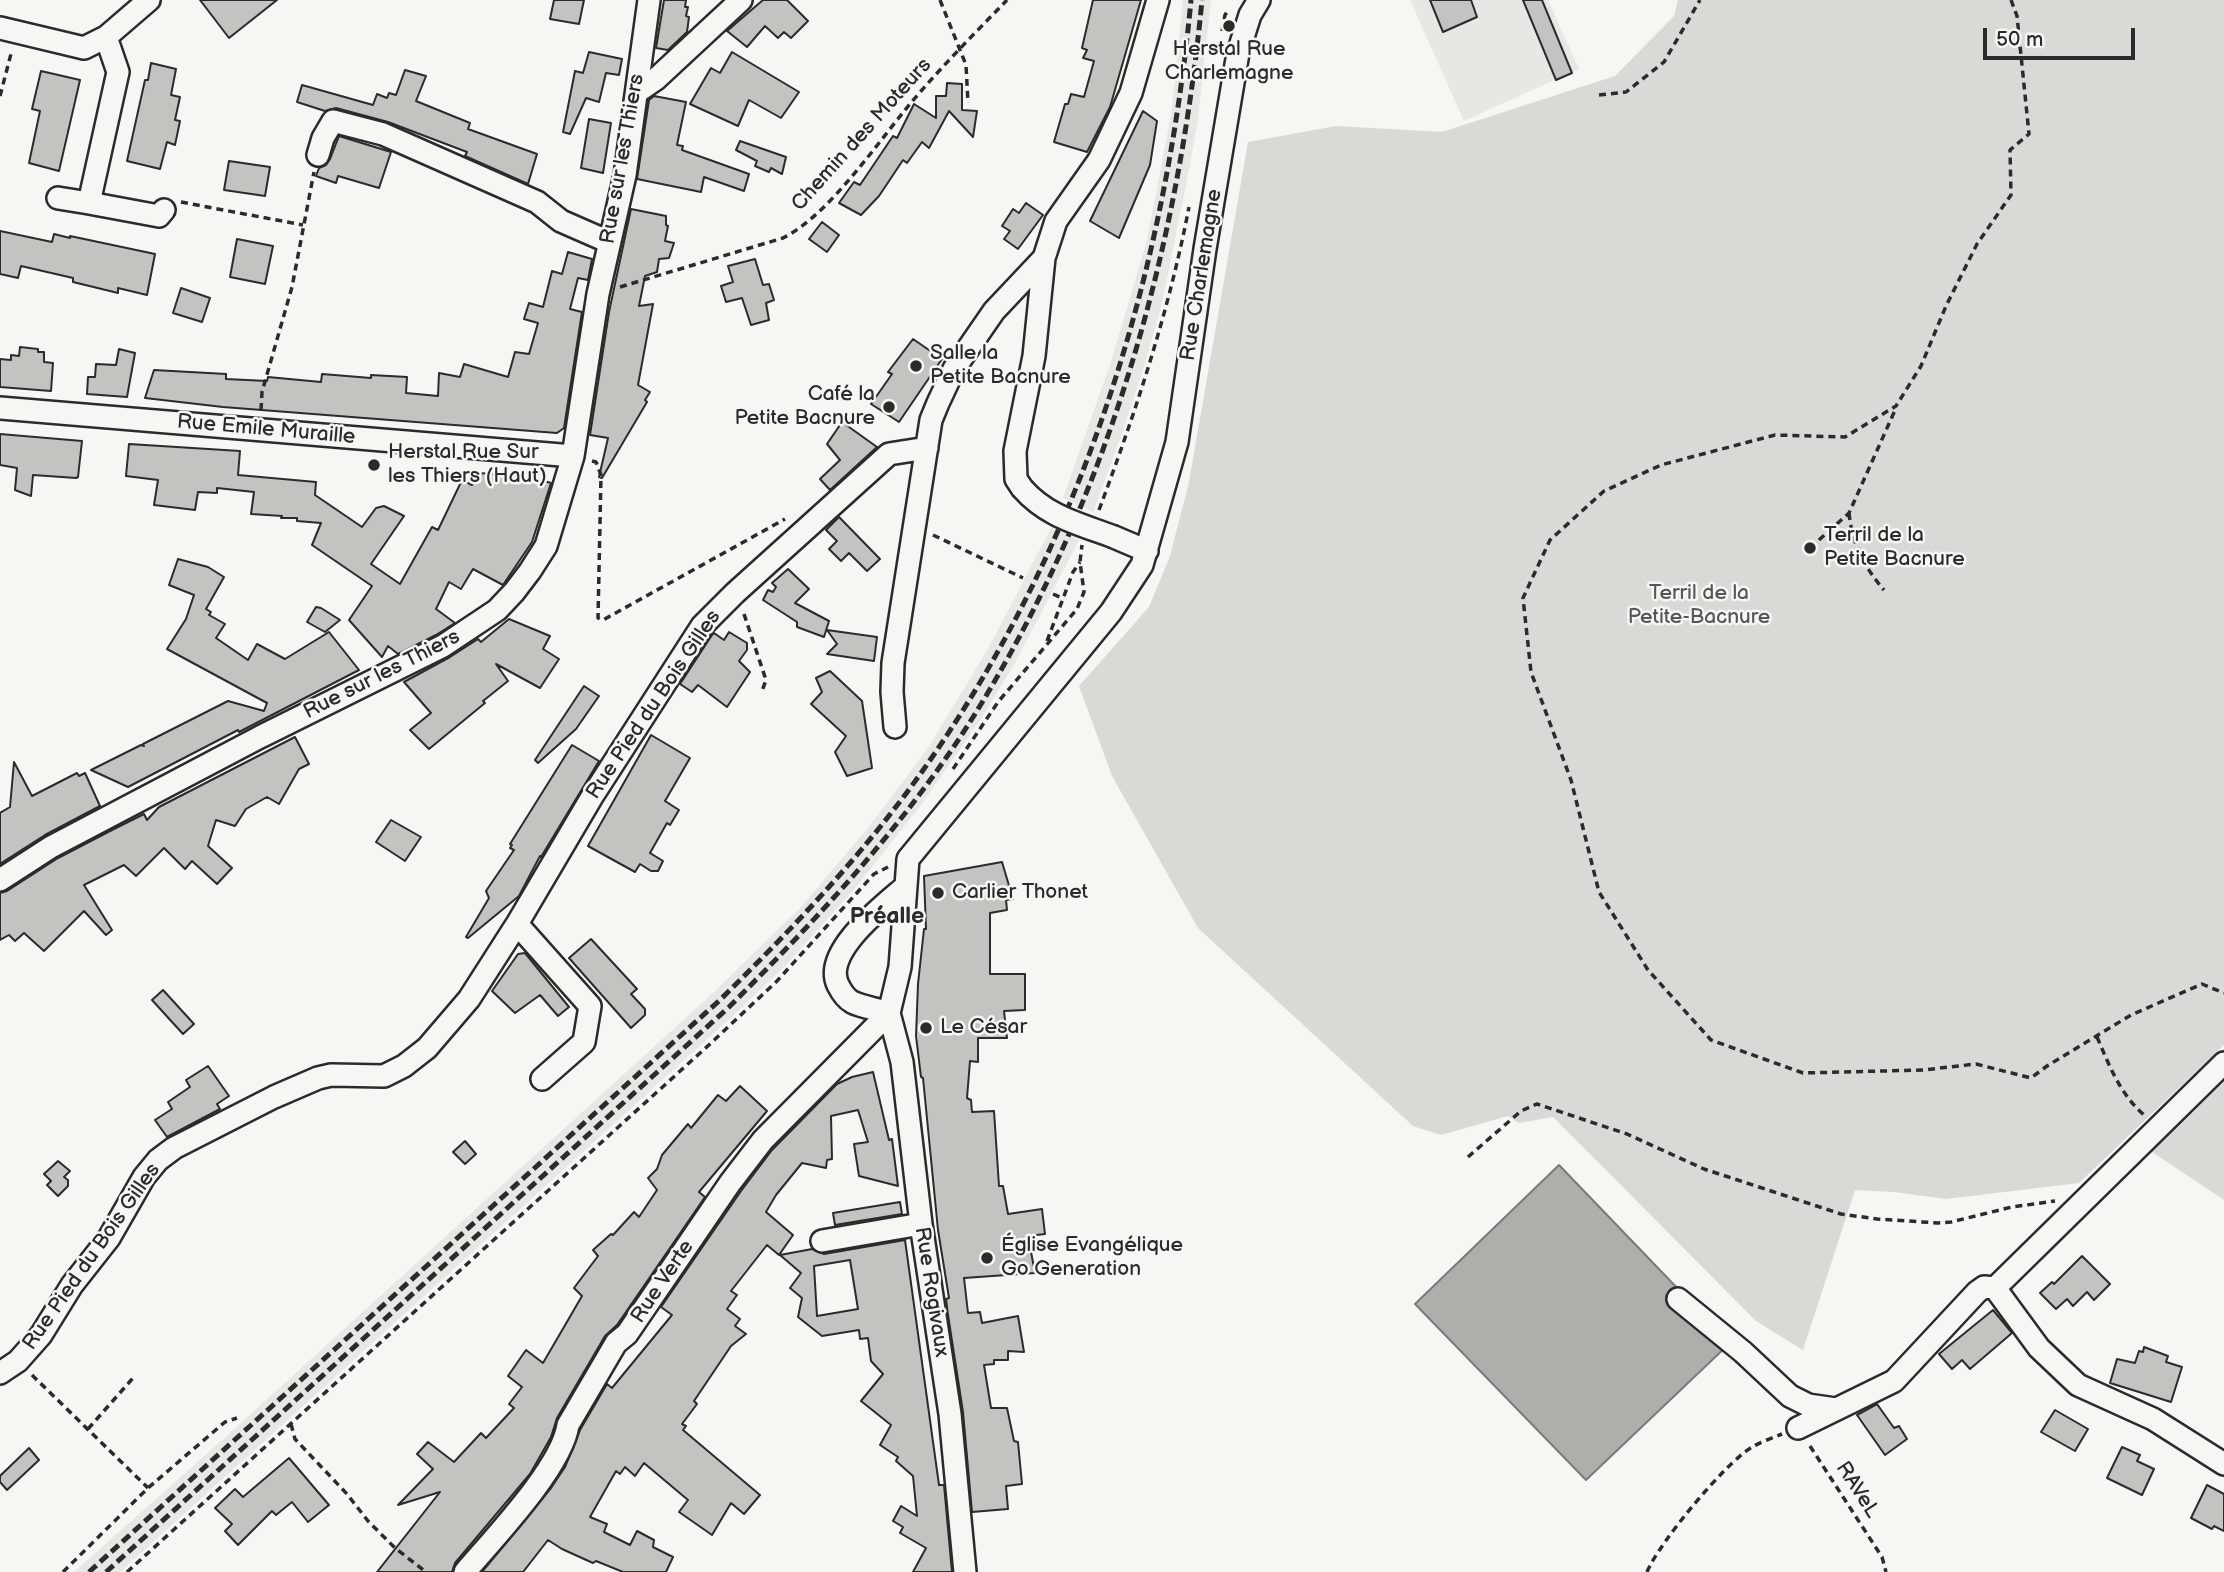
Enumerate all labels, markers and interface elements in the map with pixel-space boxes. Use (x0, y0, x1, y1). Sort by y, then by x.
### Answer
scale bar (1986, 14, 2138, 58)
marker: Herstal Rue Charlemagne (1221, 18, 1237, 34)
text: 50 m (1996, 27, 2043, 52)
place label: Herstal Rue Charlemagne (1165, 37, 1293, 87)
street label: Chemin des Moteurs (787, 53, 937, 217)
street label: Rue sur les Thiers (596, 72, 650, 246)
street label: Rue Charlemagne (1176, 187, 1228, 363)
place label: Salle la Petite Bacnure (930, 341, 1071, 391)
marker: Salle la Petite Bacnure (908, 358, 924, 374)
place label: Café la Petite Bacnure (734, 382, 875, 432)
marker: Café la Petite Bacnure (881, 399, 897, 415)
street label: Rue Emile Muraille (176, 410, 356, 450)
place label: Herstal Rue Sur les Thiers (Haut) (388, 440, 546, 490)
marker: Herstal Rue Sur les Thiers (Haut) (366, 457, 382, 473)
place label: Terril de la Petite Bacnure (1824, 523, 1965, 573)
marker: Terril de la Petite Bacnure (1802, 540, 1818, 556)
park label: Terril de la Petite-Bacnure (1628, 581, 1770, 631)
street label: Rue Pied du Bois Gilles (581, 606, 727, 804)
street label: Rue sur les Thiers (300, 625, 464, 725)
place label: Carlier Thonet (952, 880, 1088, 906)
marker: Carlier Thonet (930, 885, 946, 901)
district label: Préalle (850, 903, 924, 931)
place label: Le César (940, 1015, 1027, 1041)
marker: Le César (918, 1020, 934, 1036)
street label: Rue Pied du Bois Gilles (18, 1159, 166, 1355)
street label: Rue Rogivaux (908, 1225, 954, 1359)
place label: Église Evangélique Go Generation (1001, 1233, 1183, 1283)
street label: Rue Verte (626, 1236, 700, 1328)
marker: Église Evangélique Go Generation (979, 1250, 995, 1266)
street label: RAVeL (1830, 1457, 1884, 1523)

